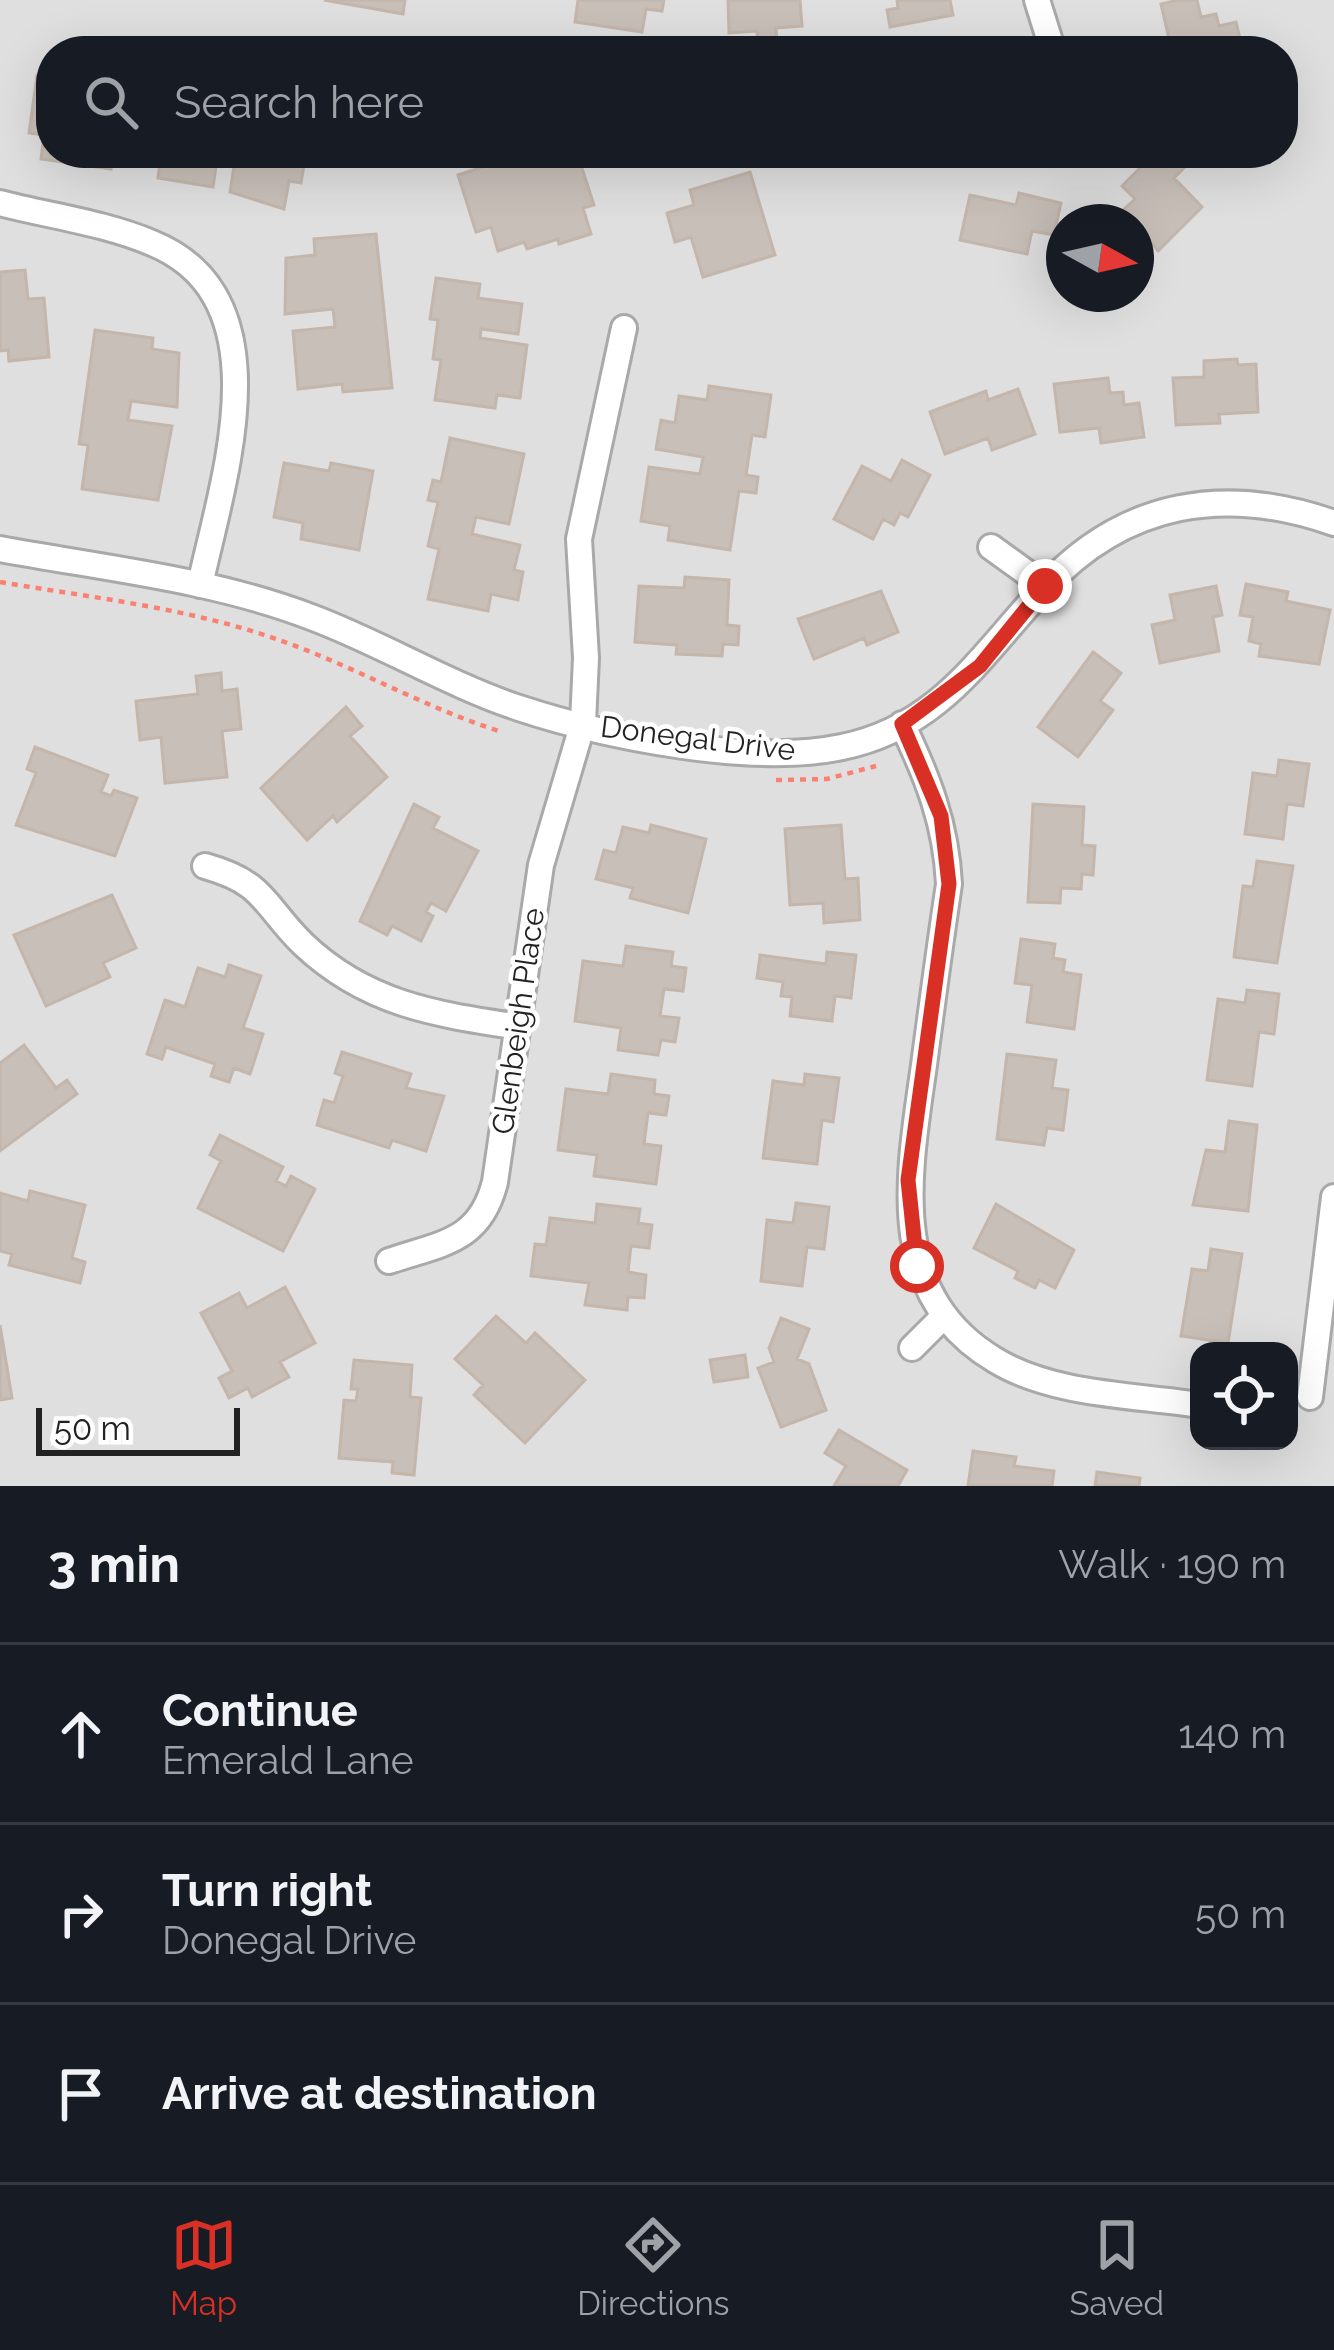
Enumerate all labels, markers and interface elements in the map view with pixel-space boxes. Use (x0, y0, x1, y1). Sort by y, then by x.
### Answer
search box (36, 36, 1298, 168)
icon: search (78, 69, 144, 135)
text: Search here (174, 76, 424, 129)
north arrow (1046, 204, 1154, 312)
route end (1018, 559, 1072, 613)
street label: Donegal Drive (599, 709, 797, 767)
street label: Glenbeigh Place (485, 906, 551, 1136)
route start (890, 1239, 944, 1293)
map controls (1190, 1342, 1298, 1450)
button: locate (1190, 1342, 1298, 1450)
scale bar (36, 1402, 240, 1455)
text: 50 m (54, 1409, 131, 1448)
text: 3 min (48, 1534, 180, 1594)
text: Walk · 190 m (1058, 1541, 1286, 1587)
text: Continue (162, 1684, 358, 1737)
icon: ahead (48, 1701, 114, 1767)
text: 140 m (1178, 1711, 1286, 1757)
text: Emerald Lane (162, 1737, 414, 1783)
text: Turn right (162, 1864, 372, 1917)
icon: right (48, 1881, 114, 1947)
text: 50 m (1195, 1891, 1286, 1937)
text: Donegal Drive (162, 1917, 417, 1963)
icon: arrive (48, 2061, 114, 2127)
text: Arrive at destination (162, 2067, 597, 2120)
tab: Map (170, 2212, 237, 2323)
tab: Directions (577, 2212, 730, 2323)
tab: Saved (1070, 2212, 1164, 2323)

